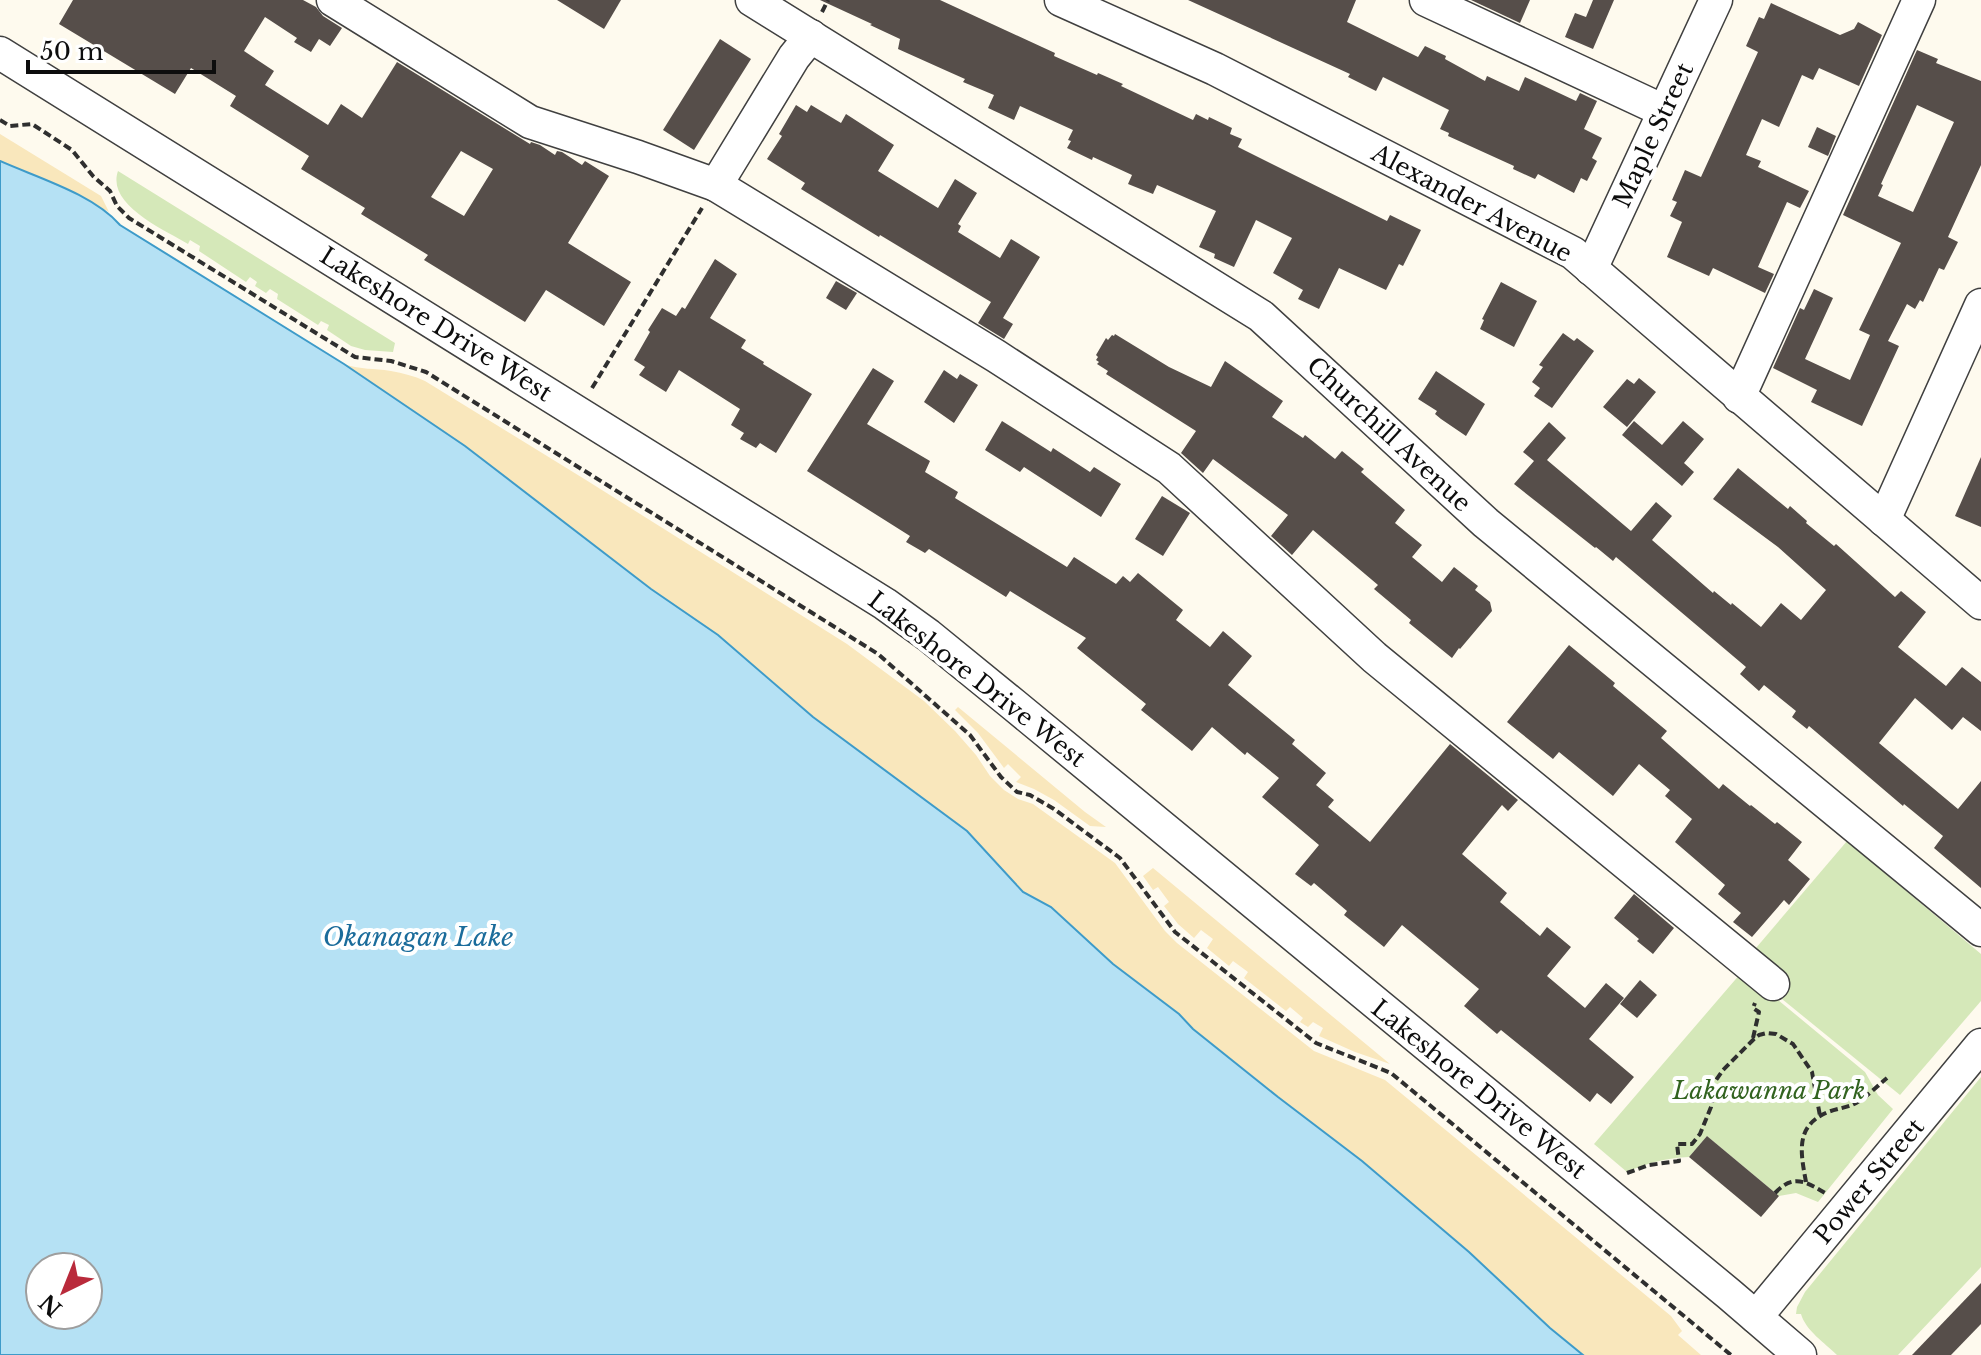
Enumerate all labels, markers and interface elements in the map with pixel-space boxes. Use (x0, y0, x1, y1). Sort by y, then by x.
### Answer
scale bar (28, 24, 214, 74)
text: 50 m (40, 37, 104, 66)
street label: Maple Street (1607, 58, 1699, 212)
street label: Alexander Avenue (1366, 138, 1577, 268)
street label: Lakeshore Drive West (315, 241, 557, 407)
street label: Churchill Avenue (1301, 351, 1477, 517)
street label: Lakeshore Drive West (863, 585, 1091, 773)
water label: Okanagan Lake (323, 921, 513, 953)
street label: Lakeshore Drive West (1366, 993, 1592, 1185)
park label: Lakawanna Park (1672, 1076, 1865, 1105)
street label: Power Street (1808, 1112, 1930, 1250)
north arrow (24, 1251, 104, 1331)
text: N (34, 1288, 67, 1322)

